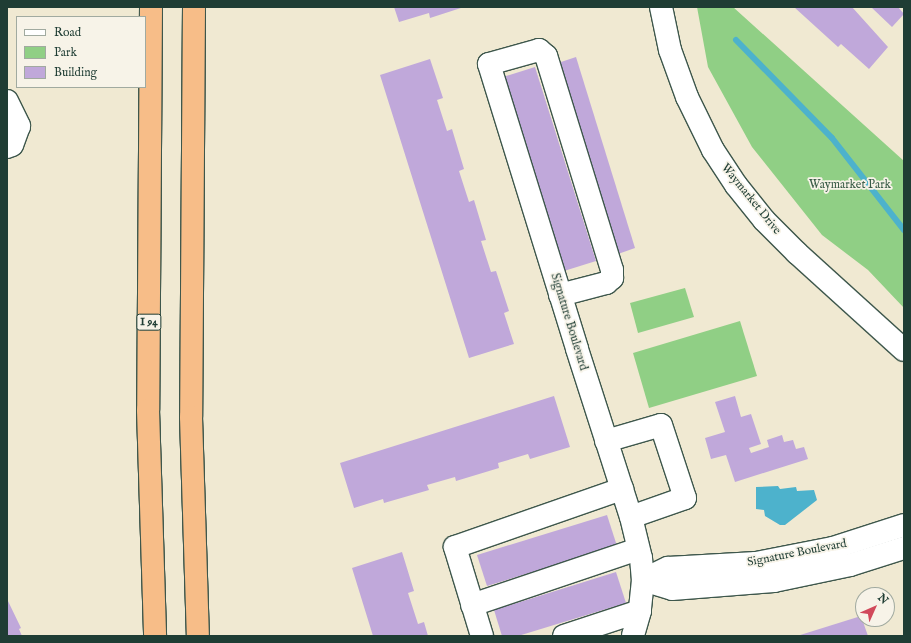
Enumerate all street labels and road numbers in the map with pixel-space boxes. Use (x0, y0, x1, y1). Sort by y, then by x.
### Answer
street label: Waymarket Drive (718, 161, 784, 237)
street label: Signature Boulevard (547, 272, 591, 372)
road number: I 94 (136, 313, 162, 331)
street label: Signature Boulevard (746, 536, 848, 570)

